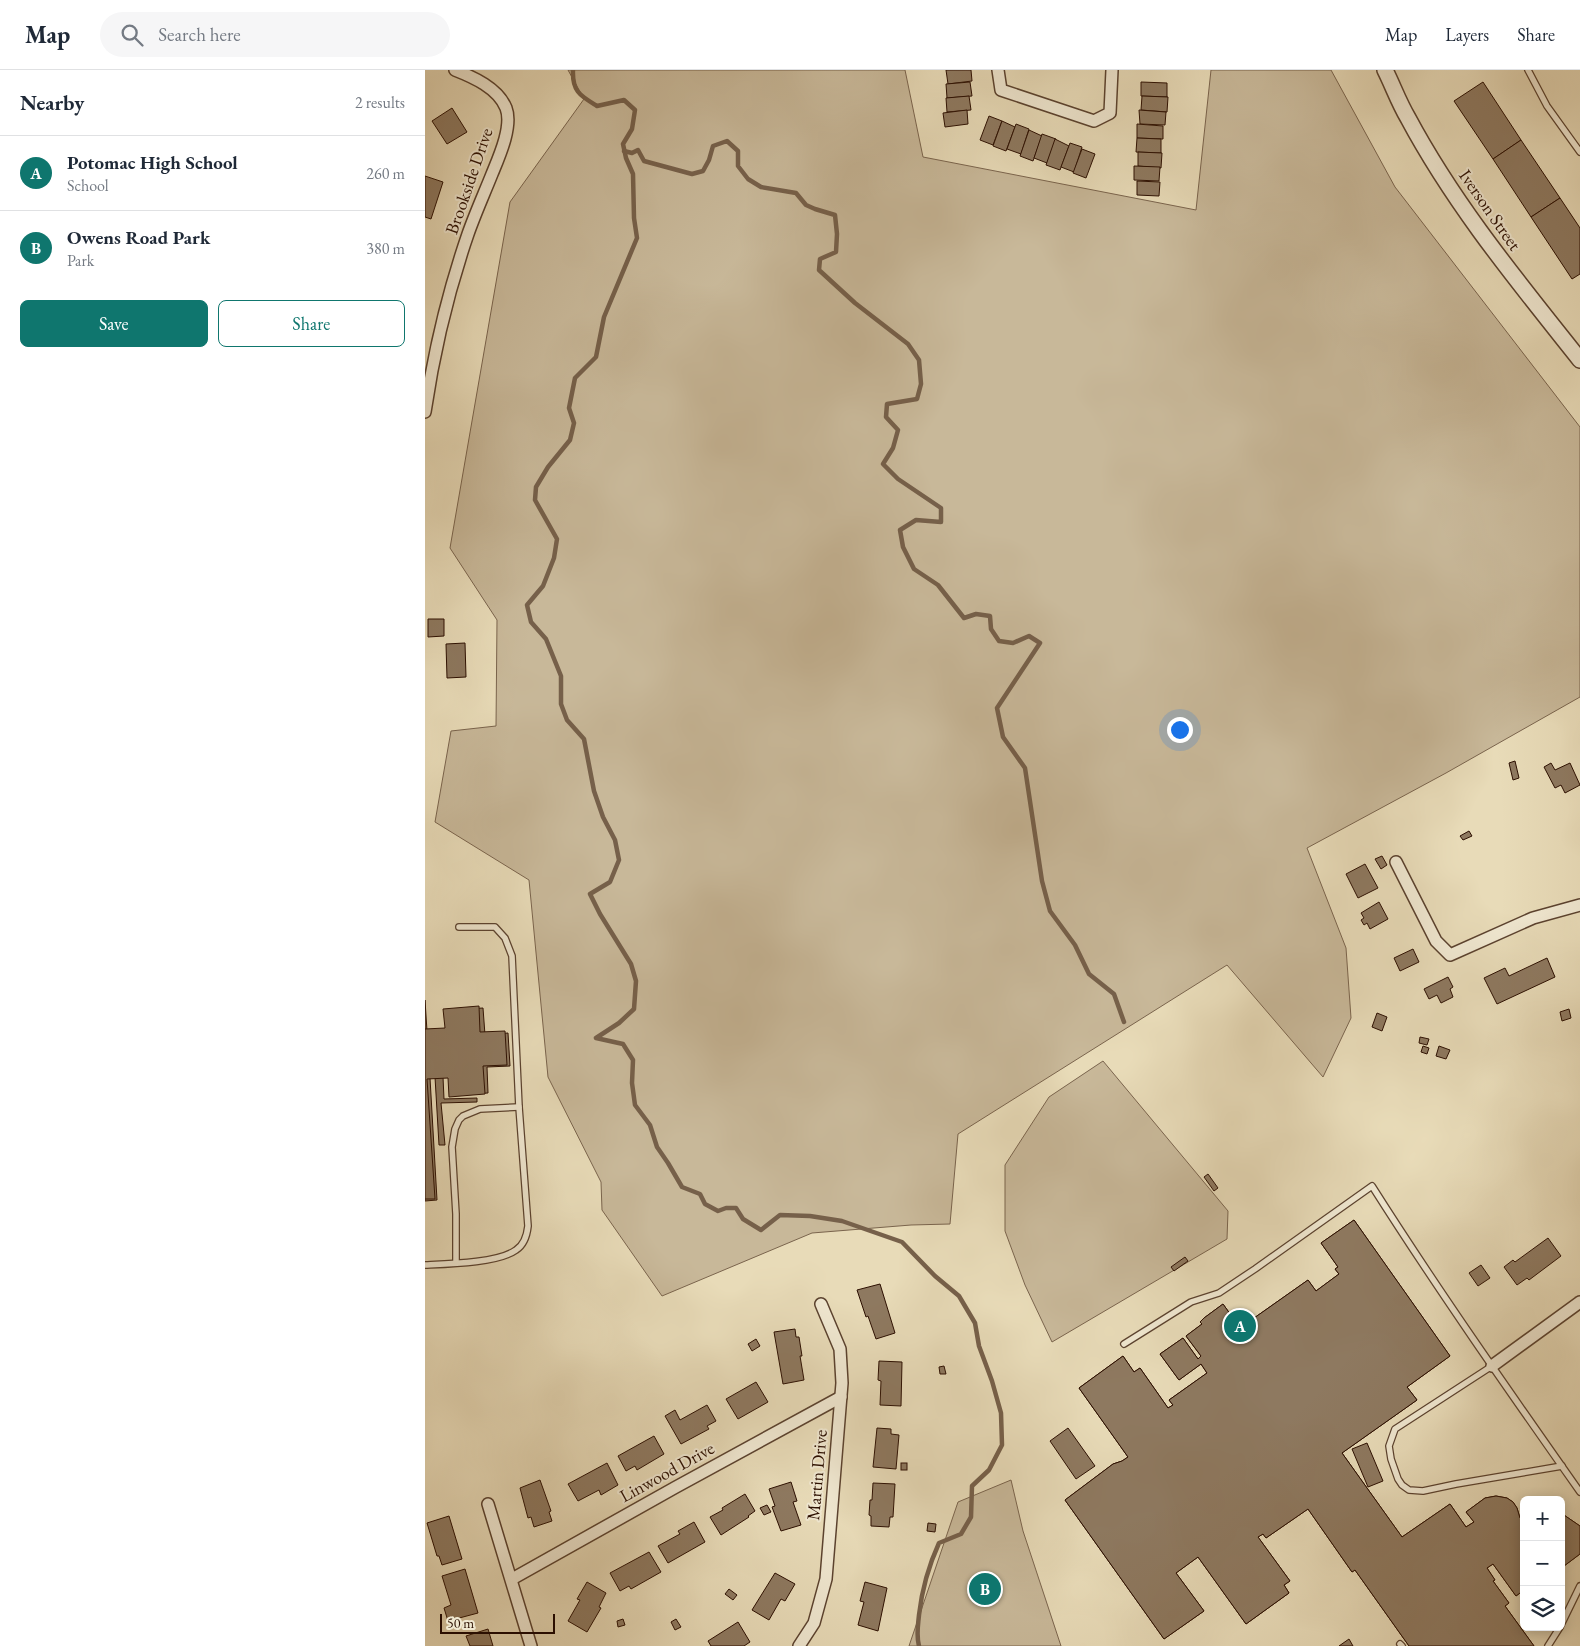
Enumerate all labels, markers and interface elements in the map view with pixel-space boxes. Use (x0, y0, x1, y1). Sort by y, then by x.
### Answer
search box (100, 12, 450, 57)
text: Map (25, 19, 70, 50)
icon: search (118, 21, 146, 49)
text: Search here (158, 22, 241, 47)
text: Map (1385, 23, 1417, 46)
text: Layers (1445, 23, 1489, 46)
text: Share (1517, 23, 1555, 46)
text: Nearby (20, 89, 84, 116)
text: 2 results (355, 92, 405, 113)
street label: Brookside Drive (440, 125, 497, 237)
text: Potomac High School (67, 150, 238, 175)
text: A (30, 163, 42, 184)
text: 260 m (366, 163, 405, 184)
street label: Iverson Street (1454, 165, 1527, 255)
text: School (67, 175, 109, 196)
text: Owens Road Park (67, 225, 210, 250)
text: B (31, 238, 41, 259)
text: 380 m (366, 238, 405, 259)
text: Park (67, 250, 94, 271)
button: Save (20, 300, 208, 347)
button: Share (218, 300, 405, 347)
your location (1167, 717, 1193, 743)
pin: A (1224, 1307, 1256, 1345)
street label: Martin Drive (801, 1429, 832, 1521)
street label: Linwood Drive (615, 1436, 718, 1507)
map controls (1520, 1496, 1565, 1631)
button: + (1520, 1496, 1565, 1541)
button: − (1520, 1541, 1565, 1586)
pin: B (969, 1570, 1001, 1608)
button: layers (1520, 1586, 1565, 1631)
scale bar (440, 1611, 555, 1634)
text: 50 m (447, 1614, 474, 1632)

